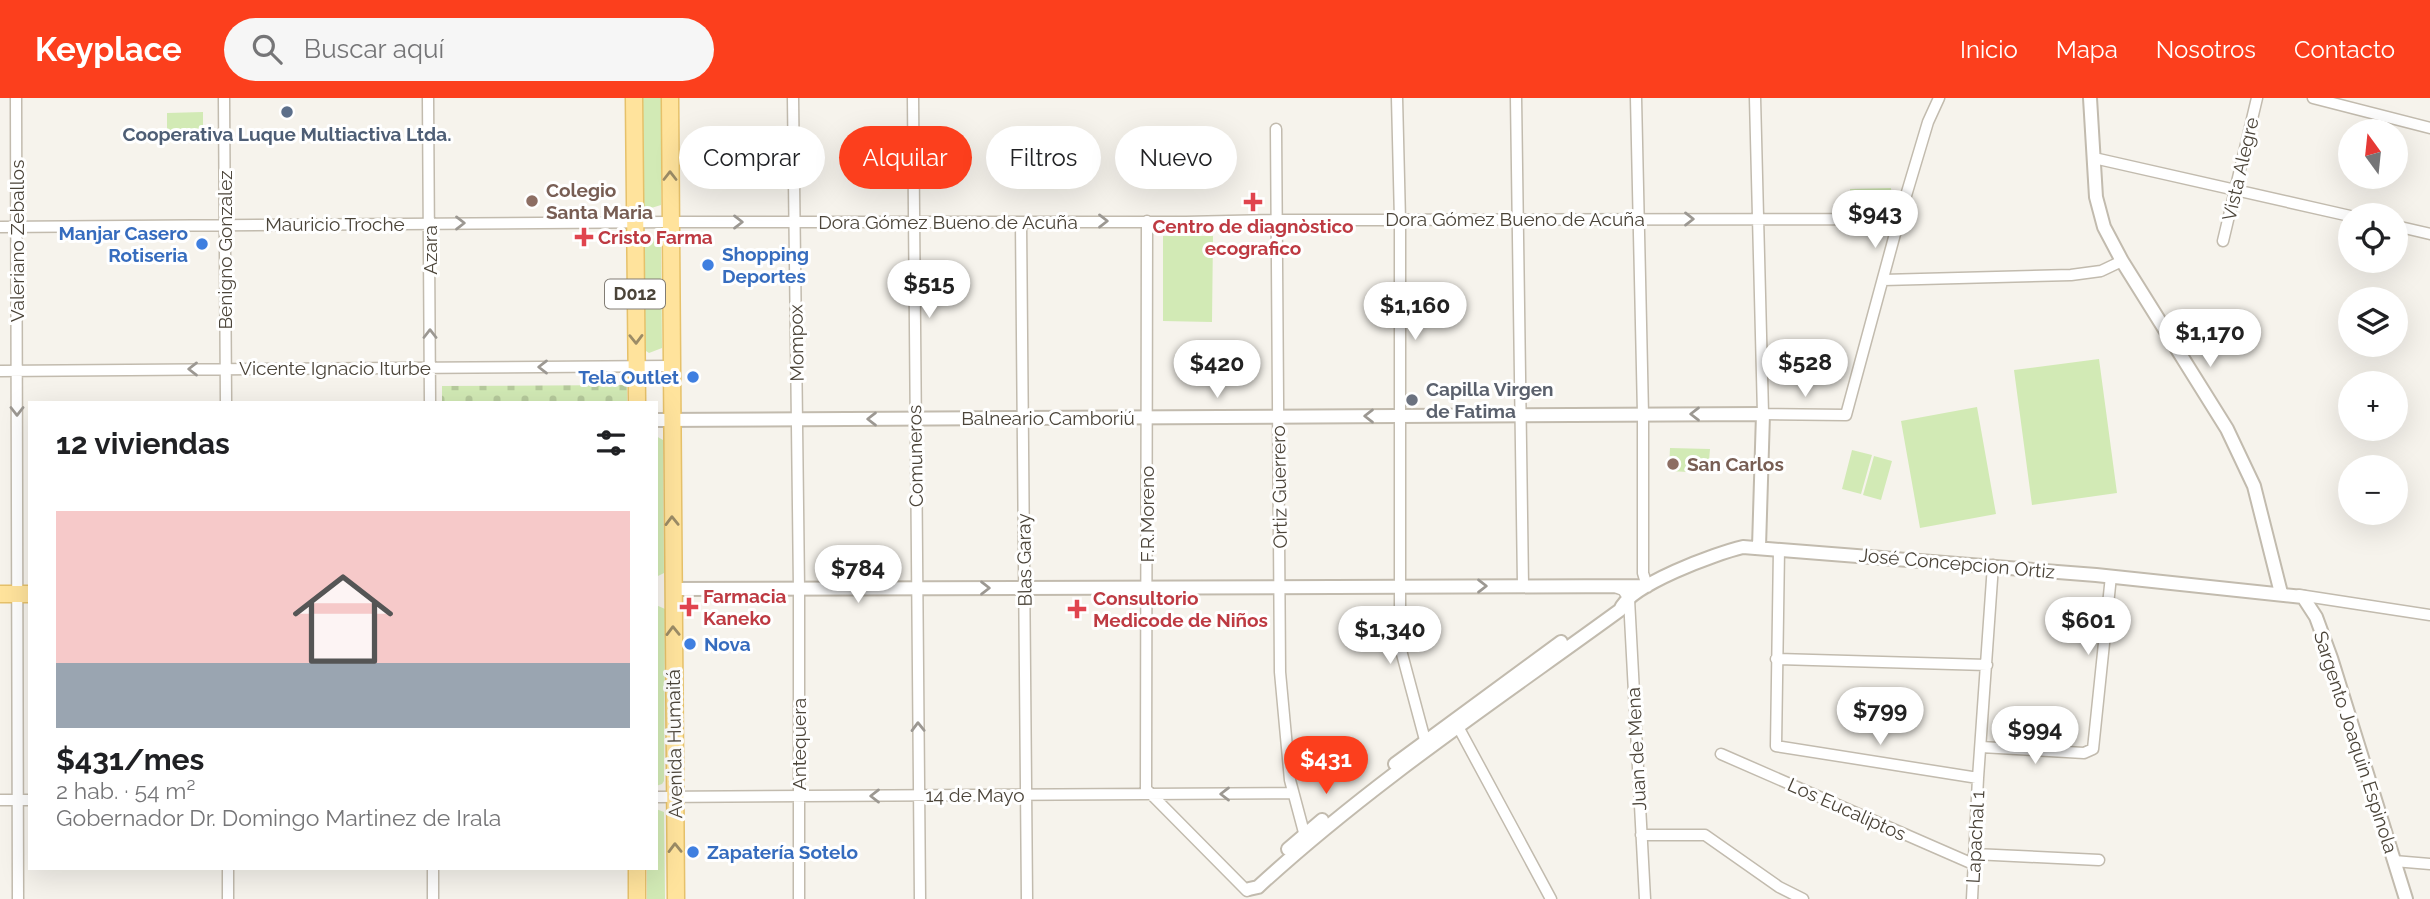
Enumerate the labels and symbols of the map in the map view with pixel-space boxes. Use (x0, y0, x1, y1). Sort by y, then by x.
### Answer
marker: Cooperativa Luque Multiactiva Ltda. (279, 104, 295, 120)
street label: Vista Alegre (2217, 115, 2263, 223)
north arrow (2338, 119, 2408, 189)
place label: Cooperativa Luque Multiactiva Ltda. (123, 123, 451, 145)
street label: Valeriano Zeballos (6, 160, 28, 322)
street label: Benigno Gonzalez (214, 170, 236, 330)
one-way arrow (662, 170, 678, 180)
place label: Colegio Santa Maria (546, 179, 653, 223)
pin: $943 (1834, 190, 1916, 250)
marker: Centro de diagnòstico ecografico (1243, 192, 1263, 212)
marker: Colegio Santa Maria (524, 193, 540, 209)
street label: Dora Gómez Bueno de Acuña (1385, 208, 1645, 230)
street label: Dora Gómez Bueno de Acuña (818, 211, 1078, 233)
one-way arrow (1684, 211, 1694, 227)
street label: Mauricio Troche (265, 213, 405, 235)
one-way arrow (733, 214, 744, 230)
one-way arrow (1098, 214, 1109, 229)
one-way arrow (455, 215, 466, 231)
place label: Centro de diagnòstico ecografico (1152, 215, 1354, 259)
place label: Manjar Casero Rotiseria (58, 222, 188, 266)
street label: Azara (419, 225, 441, 275)
place label: Cristo Farma (598, 226, 713, 248)
marker: Cristo Farma (576, 229, 592, 245)
marker: Manjar Casero Rotiseria (194, 236, 210, 252)
place label: Shopping Deportes (722, 243, 809, 287)
marker: Shopping Deportes (700, 257, 716, 273)
pin: $515 (888, 260, 970, 320)
road number: D012 (605, 280, 665, 308)
pin: $1,160 (1358, 282, 1472, 342)
street label: Mompox (784, 304, 808, 382)
pin: $1,170 (2153, 310, 2267, 369)
one-way arrow (422, 329, 438, 339)
one-way arrow (628, 334, 644, 345)
pin: $528 (1764, 340, 1846, 399)
pin: $420 (1176, 341, 1258, 400)
street label: Vicente Ignacio Iturbe (239, 357, 431, 379)
one-way arrow (538, 359, 548, 375)
one-way arrow (188, 361, 198, 377)
place label: Tela Outlet (578, 366, 680, 388)
marker: Tela Outlet (685, 369, 701, 385)
place label: Capilla Virgen de Fatima (1426, 378, 1554, 422)
marker: Capilla Virgen de Fatima (1404, 392, 1420, 408)
street label: Comuneros (903, 405, 927, 507)
one-way arrow (9, 406, 25, 417)
one-way arrow (1689, 406, 1699, 422)
street label: Balneario Camboriú (961, 407, 1135, 429)
one-way arrow (1363, 408, 1374, 424)
one-way arrow (866, 411, 877, 427)
street label: Ortiz Guerrero (1267, 425, 1291, 549)
place label: San Carlos (1687, 453, 1784, 475)
marker: San Carlos (1665, 456, 1681, 472)
street label: F.R.Moreno (1136, 466, 1158, 562)
street label: Blas Garay (1012, 513, 1036, 607)
one-way arrow (664, 515, 680, 525)
street label: José Concepcion Ortiz (1858, 543, 2056, 583)
pin: $784 (817, 546, 899, 605)
one-way arrow (1477, 578, 1487, 594)
one-way arrow (980, 580, 990, 596)
place label: Farmacia Kaneko (703, 585, 786, 629)
place label: Consultorio Medicode de Niños (1093, 587, 1268, 631)
pin: $601 (2047, 598, 2129, 657)
marker: Farmacia Kaneko (681, 599, 697, 615)
marker: Consultorio Medicode de Niños (1067, 599, 1087, 619)
pin: $1,340 (1333, 606, 1447, 666)
one-way arrow (665, 625, 681, 635)
street label: Sargento Joaquin Espinola (2310, 628, 2402, 856)
place label: Nova (704, 633, 751, 655)
marker: Nova (682, 636, 698, 652)
street label: Avenida Humaitá (662, 669, 686, 819)
street label: Juan de Mena (1622, 687, 1650, 811)
pin: $799 (1839, 688, 1921, 747)
street label: Antequera (788, 698, 810, 790)
pin: $994 (1994, 706, 2076, 766)
one-way arrow (910, 721, 926, 732)
pin: $431 (1285, 736, 1367, 796)
street label: Los Eucaliptos (1784, 773, 1910, 845)
street label: 14 de Mayo (925, 784, 1025, 806)
one-way arrow (1219, 786, 1230, 802)
one-way arrow (869, 788, 880, 804)
street label: Lapachal 1 (1962, 790, 1988, 884)
place label: Zapatería Sotelo (707, 841, 858, 863)
one-way arrow (667, 842, 683, 853)
marker: Zapatería Sotelo (685, 844, 701, 860)

